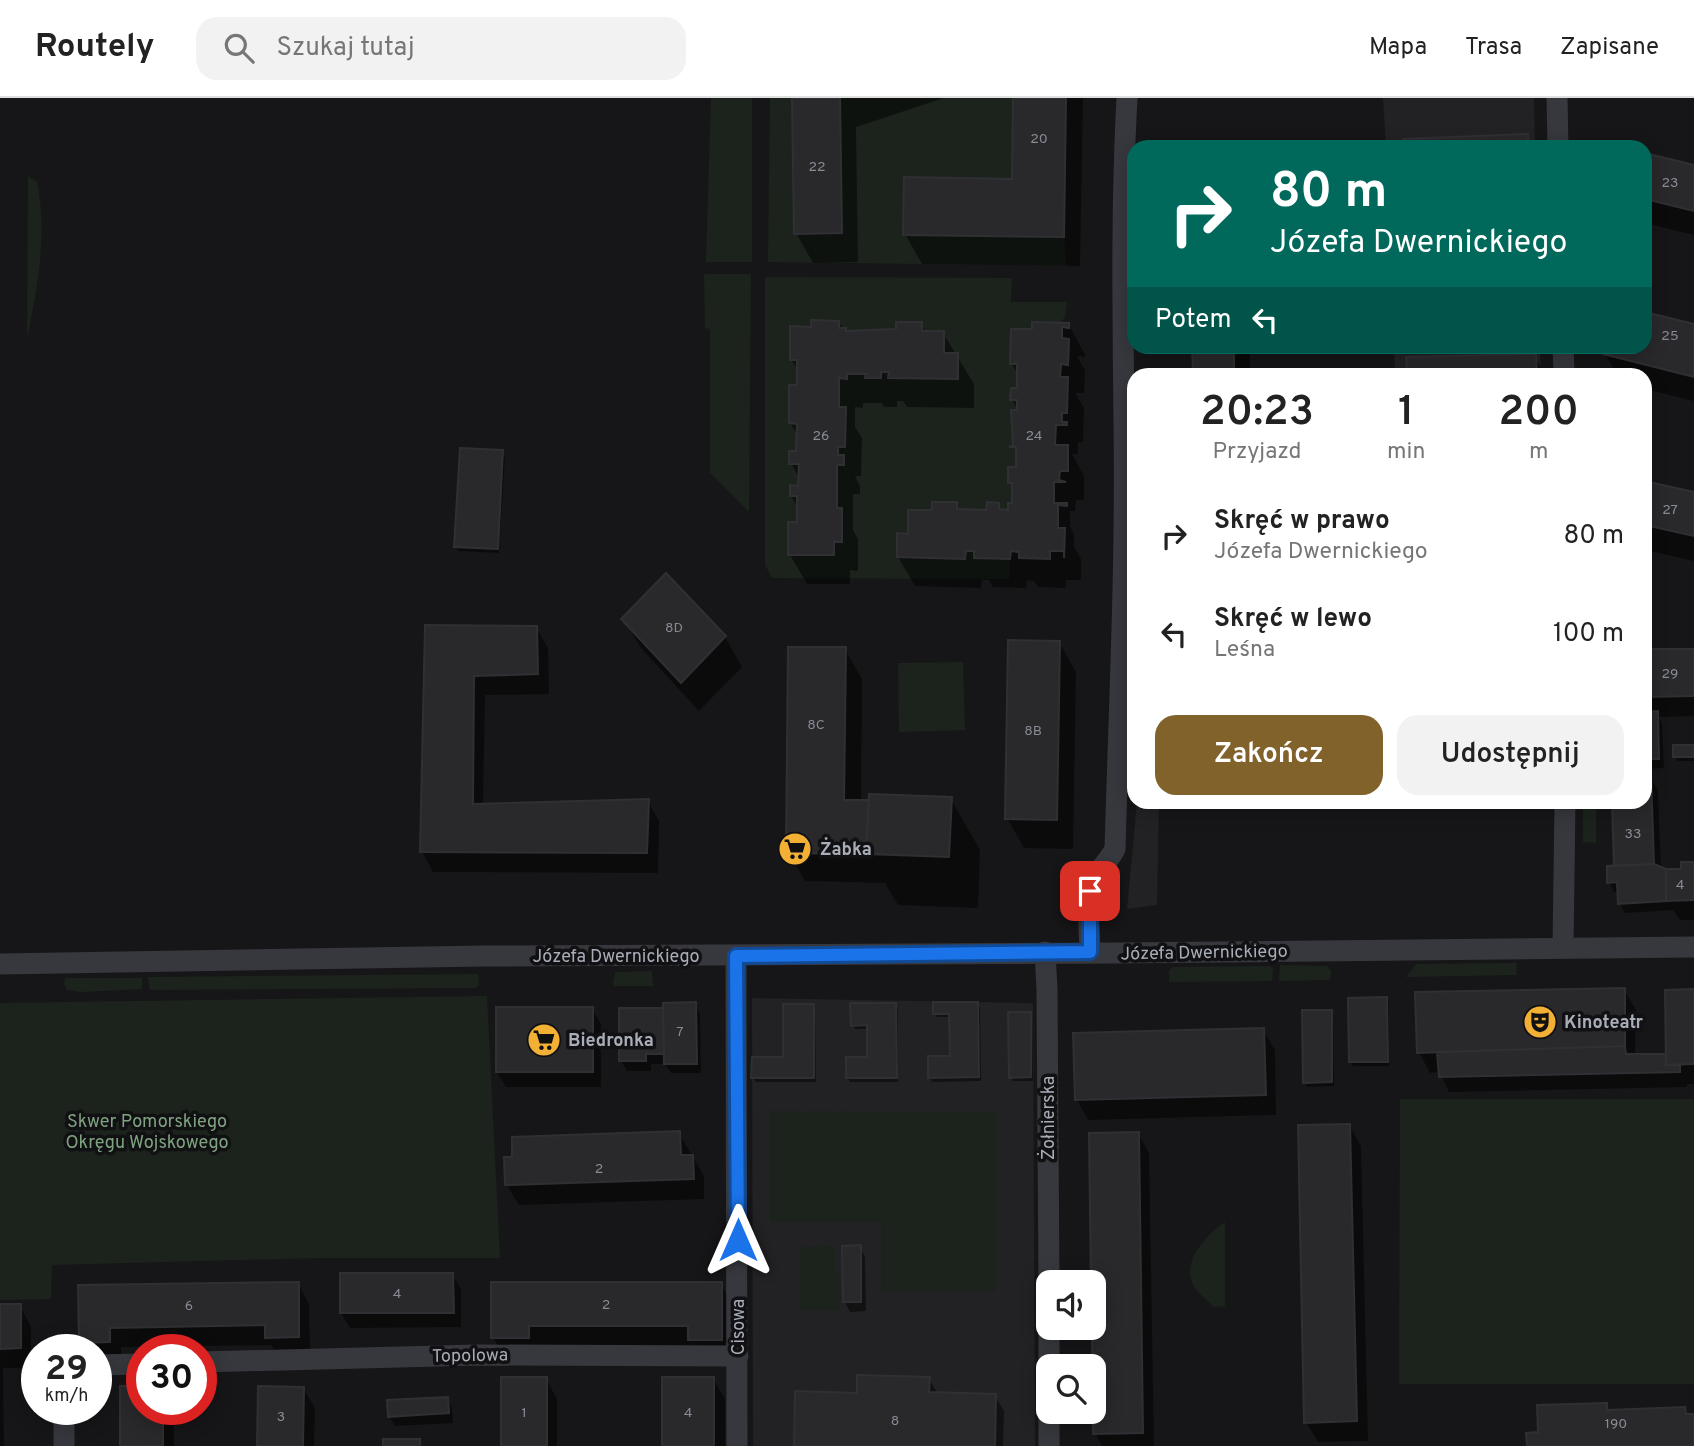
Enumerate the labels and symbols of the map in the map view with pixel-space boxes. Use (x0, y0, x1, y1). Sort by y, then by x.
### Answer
house number: 20 (1030, 131, 1048, 148)
house number: 22 (808, 159, 826, 176)
house number: 23 (1662, 175, 1679, 192)
house number: 25 (1661, 328, 1679, 345)
house number: 26 (813, 428, 829, 445)
house number: 24 (1025, 428, 1043, 445)
house number: 27 (1662, 502, 1678, 519)
house number: 8D (665, 620, 683, 637)
house number: 29 (1662, 666, 1678, 683)
house number: 8C (807, 717, 825, 734)
house number: 8B (1024, 723, 1042, 740)
house number: 33 (1625, 826, 1641, 843)
supermarket icon: Żabka (776, 830, 814, 868)
place label: Żabka (820, 837, 872, 862)
pin (1060, 861, 1120, 921)
house number: 4 (1676, 877, 1684, 894)
street label: Józefa Dwernickiego (1120, 941, 1288, 966)
street label: Józefa Dwernickiego (532, 946, 700, 969)
theatre icon: Kinoteatr (1521, 1003, 1559, 1041)
place label: Kinoteatr (1564, 1012, 1644, 1035)
supermarket icon: Biedronka (525, 1021, 563, 1059)
house number: 7 (676, 1024, 684, 1041)
place label: Biedronka (568, 1030, 654, 1053)
street label: Żołnierska (1036, 1076, 1061, 1160)
park label: Skwer Pomorskiego Okręgu Wojskowego (65, 1111, 229, 1155)
house number: 2 (595, 1161, 603, 1178)
position arrow (701, 1203, 775, 1277)
house number: 4 (393, 1286, 401, 1303)
house number: 2 (602, 1297, 610, 1314)
house number: 6 (185, 1298, 193, 1315)
street label: Cisowa (728, 1299, 751, 1355)
speed limit sign: 30 (126, 1334, 217, 1425)
street label: Topolowa (432, 1344, 508, 1369)
house number: 1 (521, 1405, 527, 1422)
house number: 4 (684, 1405, 692, 1422)
house number: 3 (277, 1409, 285, 1426)
house number: 8 (891, 1413, 899, 1430)
house number: 190 (1605, 1416, 1627, 1433)

